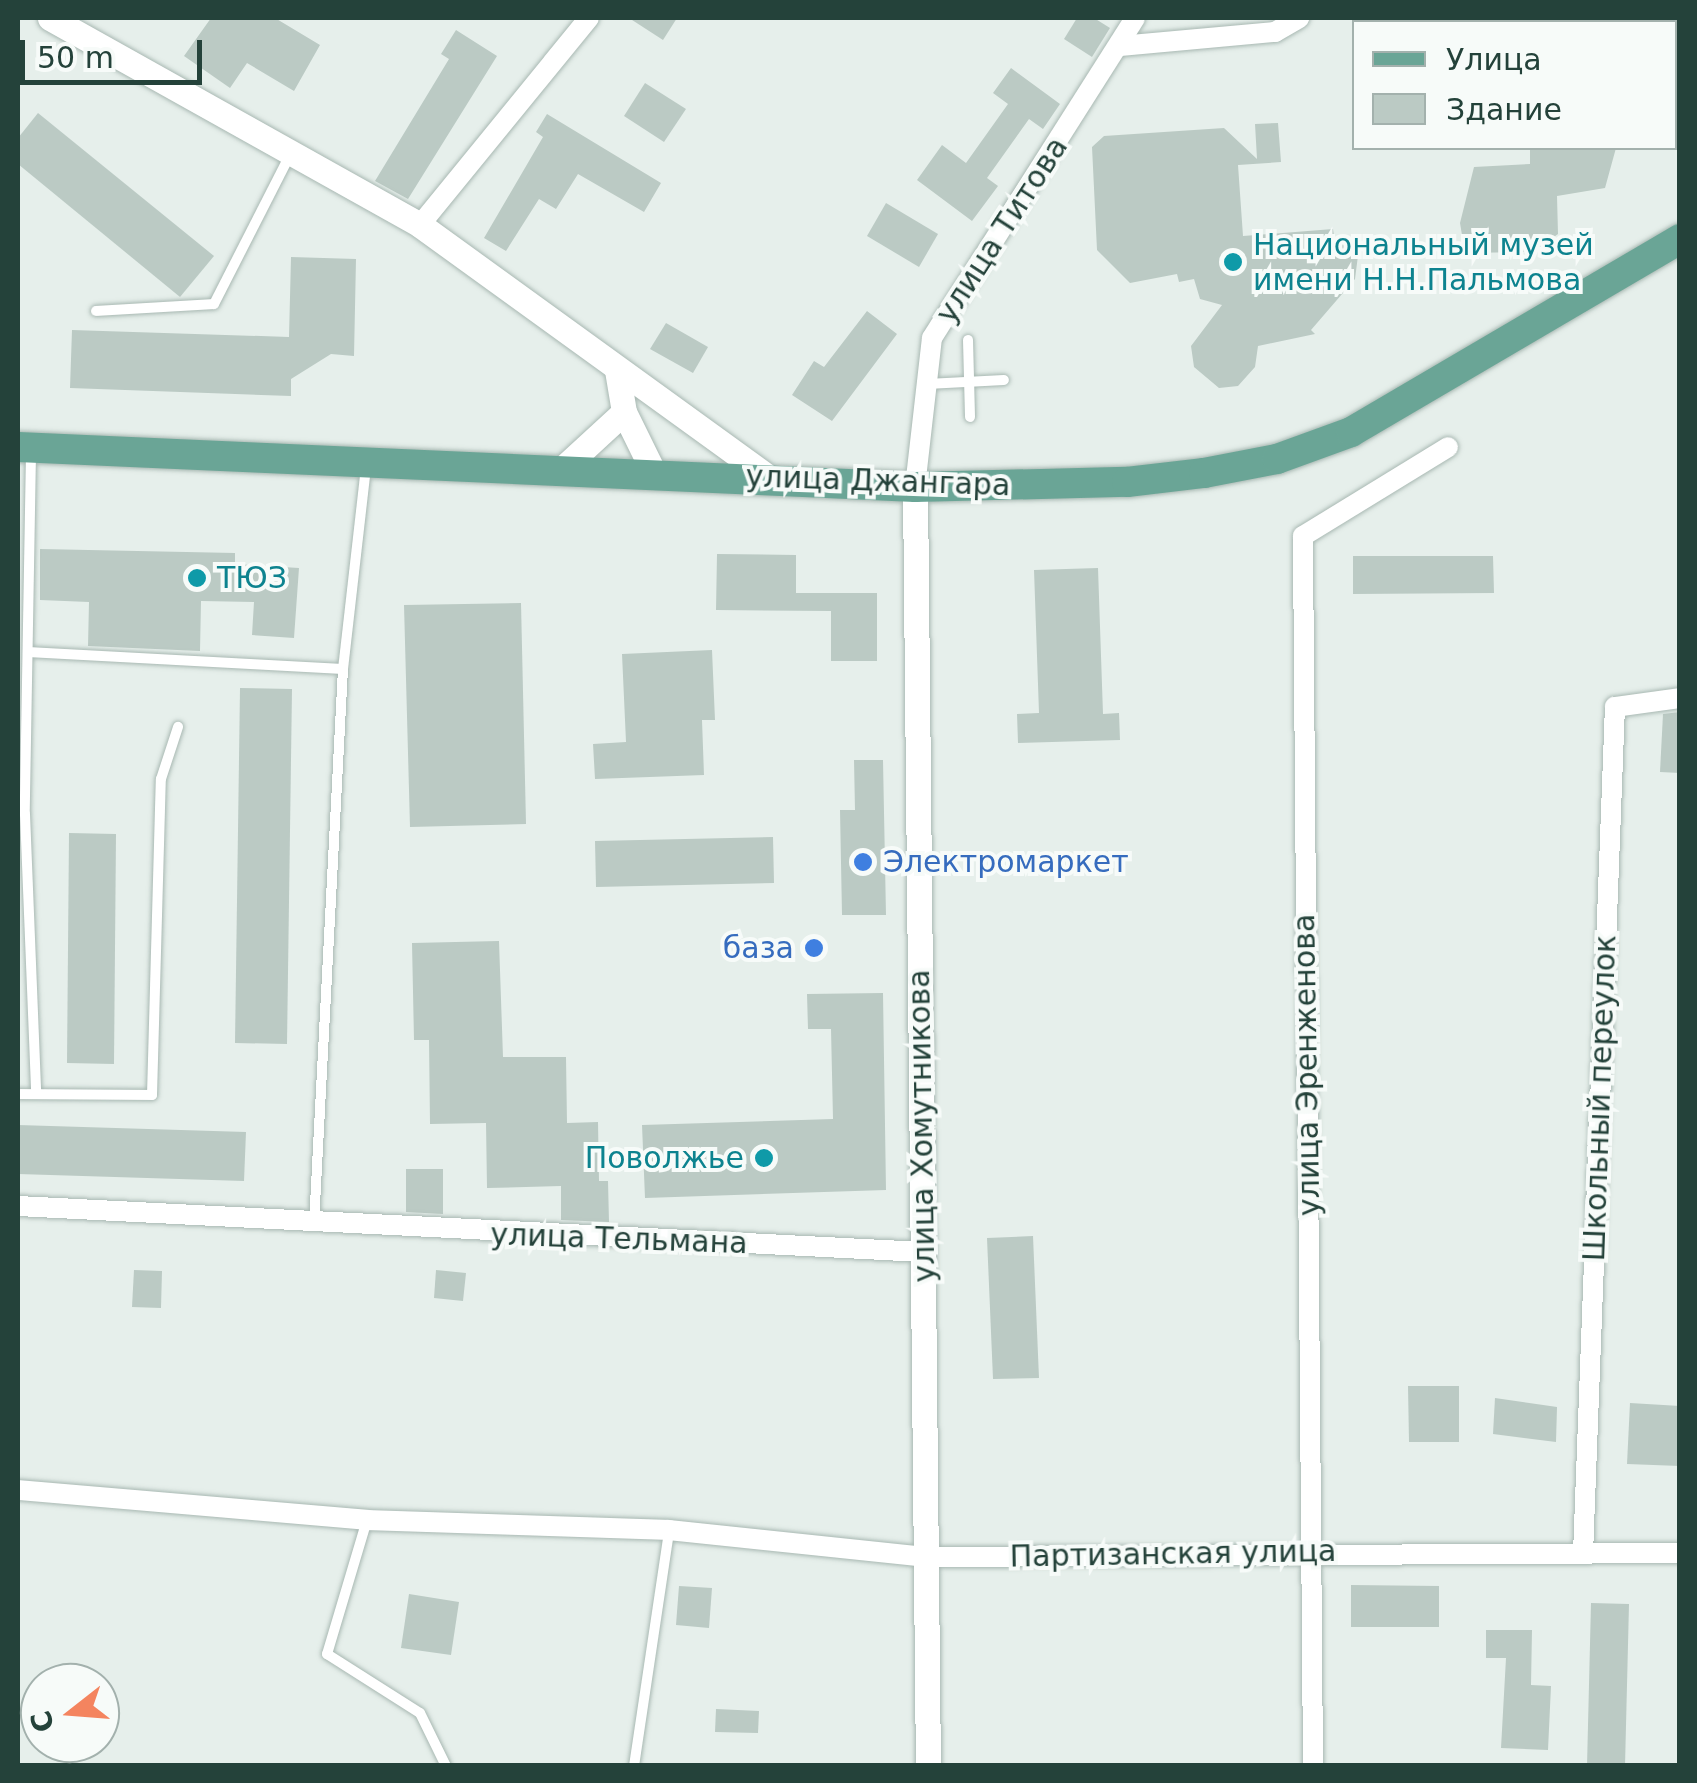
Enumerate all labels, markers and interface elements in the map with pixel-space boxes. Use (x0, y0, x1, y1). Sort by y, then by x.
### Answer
scale bar (25, 20, 208, 82)
legend (1352, 20, 1677, 150)
text: 50 m (37, 40, 114, 75)
text: Улица (1446, 42, 1542, 77)
text: Здание (1446, 92, 1562, 127)
street label: улица Титова (928, 130, 1076, 330)
place label: Национальный музей имени Н.Н.Пальмова (1253, 227, 1594, 298)
marker: Национальный музей имени Н.Н.Пальмова (1222, 251, 1244, 273)
street label: улица Джангара (745, 458, 1011, 504)
place label: ТЮЗ (217, 560, 287, 596)
marker: ТЮЗ (186, 567, 208, 589)
place label: Электромаркет (883, 844, 1129, 880)
marker: Электромаркет (852, 851, 874, 873)
street label: улица Эренженова (1286, 914, 1328, 1216)
place label: база (723, 930, 794, 966)
street label: Школьный переулок (1576, 934, 1624, 1262)
marker: база (803, 937, 825, 959)
street label: улица Хомутникова (901, 969, 943, 1283)
place label: Поволжье (585, 1140, 744, 1176)
marker: Поволжье (753, 1147, 775, 1169)
street label: улица Тельмана (490, 1217, 748, 1261)
street label: Партизанская улица (1009, 1533, 1337, 1575)
north arrow (20, 1663, 120, 1763)
text: С (24, 1707, 62, 1736)

